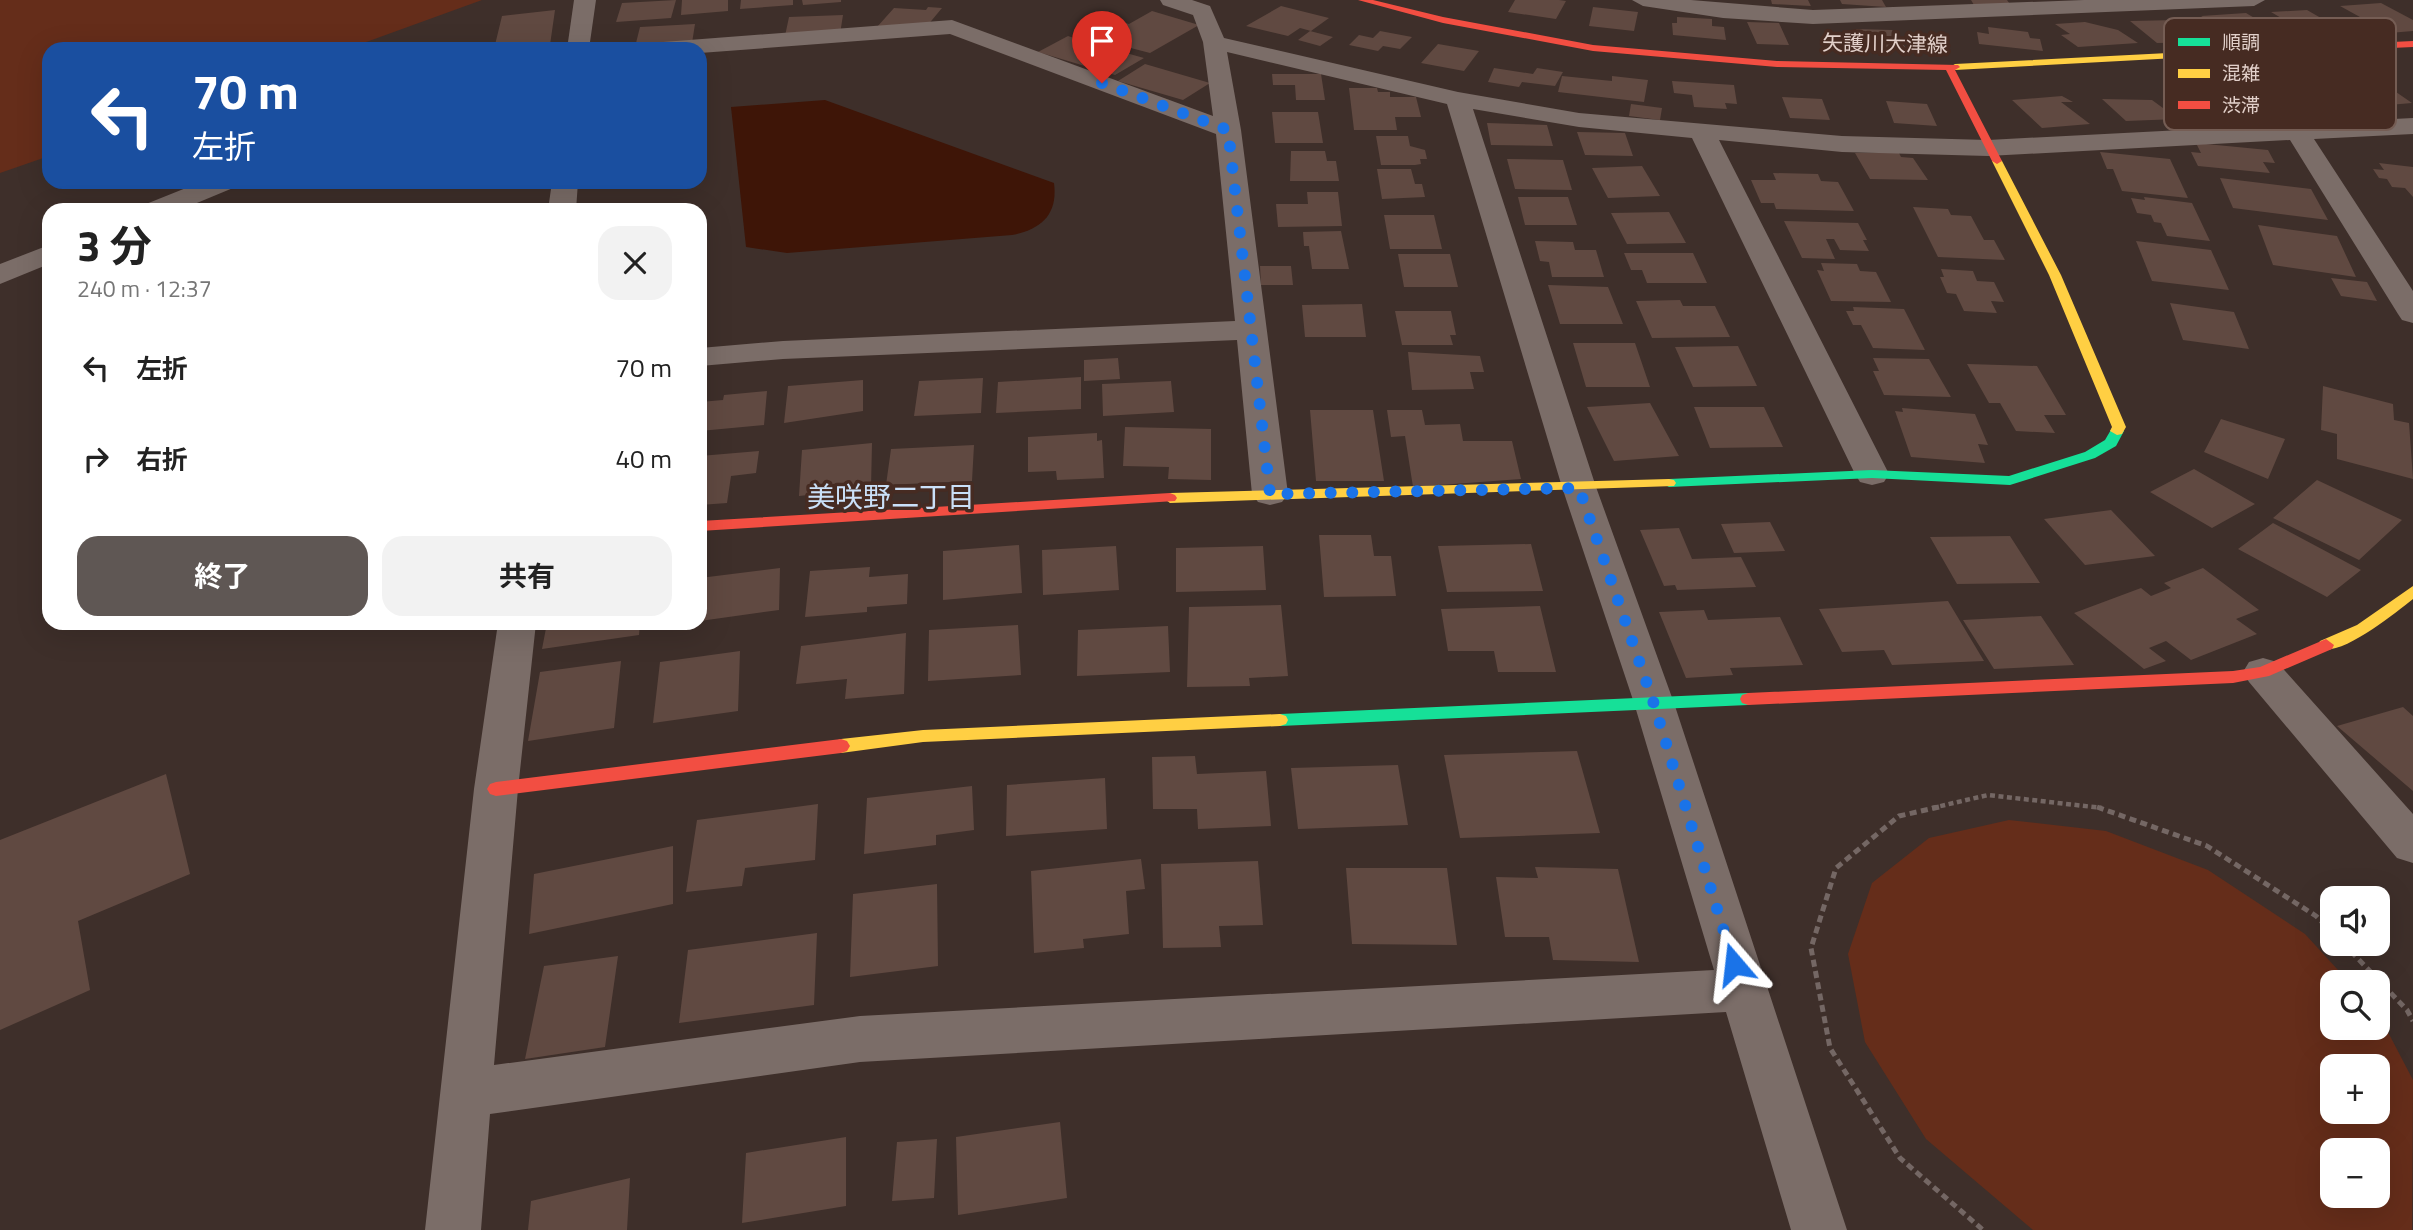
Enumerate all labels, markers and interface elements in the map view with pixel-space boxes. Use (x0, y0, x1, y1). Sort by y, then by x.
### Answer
pin (1072, 11, 1132, 83)
legend (2164, 18, 2396, 130)
icon: arrive (1083, 22, 1121, 60)
street label: 矢護川大津線 (1822, 26, 1948, 60)
text: 順調 (2222, 27, 2260, 56)
text: 70 m (192, 53, 299, 128)
text: 混雑 (2222, 58, 2260, 87)
icon: left (77, 70, 168, 161)
text: 渋滞 (2222, 90, 2260, 119)
text: 左折 (192, 122, 256, 170)
text: 3 分 (77, 213, 152, 277)
button: close (598, 226, 672, 300)
text: 240 m · 12:37 (77, 271, 212, 306)
text: 70 m (615, 348, 672, 387)
icon: left (77, 349, 115, 387)
text: 左折 (136, 349, 188, 388)
text: 40 m (615, 439, 672, 478)
icon: right (77, 440, 115, 478)
text: 右折 (136, 440, 188, 479)
district label: 美咲野二丁目 (807, 475, 975, 518)
button: 終了 (77, 536, 368, 616)
button: 共有 (382, 536, 672, 616)
map controls (2320, 886, 2390, 1208)
button: sound (2320, 886, 2390, 956)
position arrow (1697, 927, 1771, 1001)
button: search (2320, 970, 2390, 1040)
button: + (2320, 1054, 2390, 1124)
button: − (2320, 1138, 2390, 1208)

